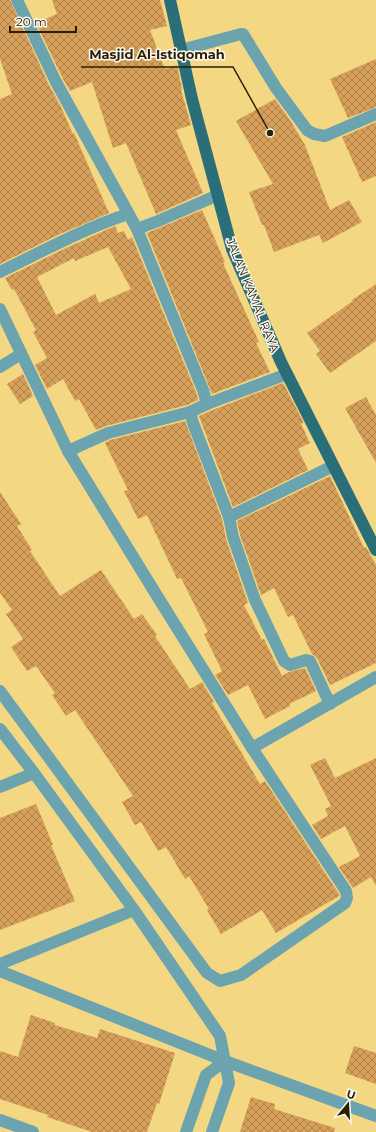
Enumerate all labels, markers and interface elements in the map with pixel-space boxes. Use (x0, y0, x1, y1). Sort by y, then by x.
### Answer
scale bar (10, 8, 76, 34)
text: 20 m (16, 14, 47, 29)
callout: Masjid Al-Istiqomah (81, 42, 233, 67)
text: Masjid Al-Istiqomah (89, 46, 225, 62)
street label: JALAN KAMAL RAYA (223, 234, 283, 355)
north arrow (328, 1084, 368, 1124)
text: U (345, 1086, 357, 1102)

